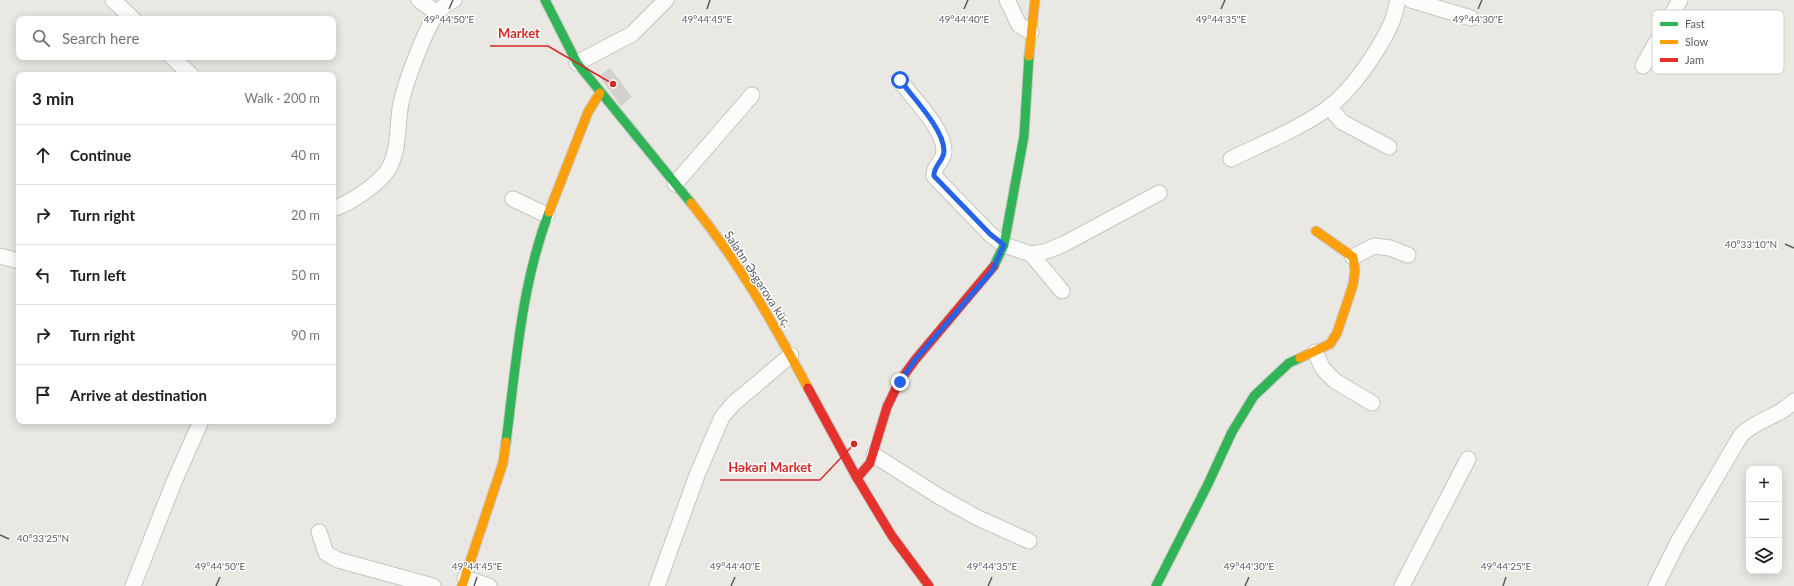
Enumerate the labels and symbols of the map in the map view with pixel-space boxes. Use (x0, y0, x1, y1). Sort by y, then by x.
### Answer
legend (1652, 10, 1784, 74)
text: 49°44'50"E (424, 13, 474, 25)
text: 49°44'45"E (682, 13, 732, 25)
text: 49°44'40"E (939, 13, 989, 25)
text: 49°44'35"E (1196, 13, 1246, 25)
text: 49°44'30"E (1453, 13, 1503, 25)
text: Fast (1685, 17, 1705, 30)
callout: Market (490, 21, 548, 46)
text: Market (498, 25, 540, 41)
text: Slow (1685, 35, 1709, 48)
text: Jam (1685, 53, 1704, 66)
route start (891, 71, 909, 89)
street label: Salatın Əsgərova küç. (721, 228, 795, 330)
text: 40°33'10"N (1725, 238, 1777, 250)
route end (891, 373, 909, 391)
callout: Həkəri Market (720, 455, 820, 480)
text: Həkəri Market (728, 459, 812, 475)
text: 40°33'25"N (17, 532, 69, 544)
text: 49°44'50"E (195, 560, 245, 572)
text: 49°44'45"E (452, 560, 502, 572)
text: 49°44'40"E (710, 560, 760, 572)
text: 49°44'35"E (967, 560, 1017, 572)
text: 49°44'30"E (1224, 560, 1274, 572)
text: 49°44'25"E (1481, 560, 1531, 572)

